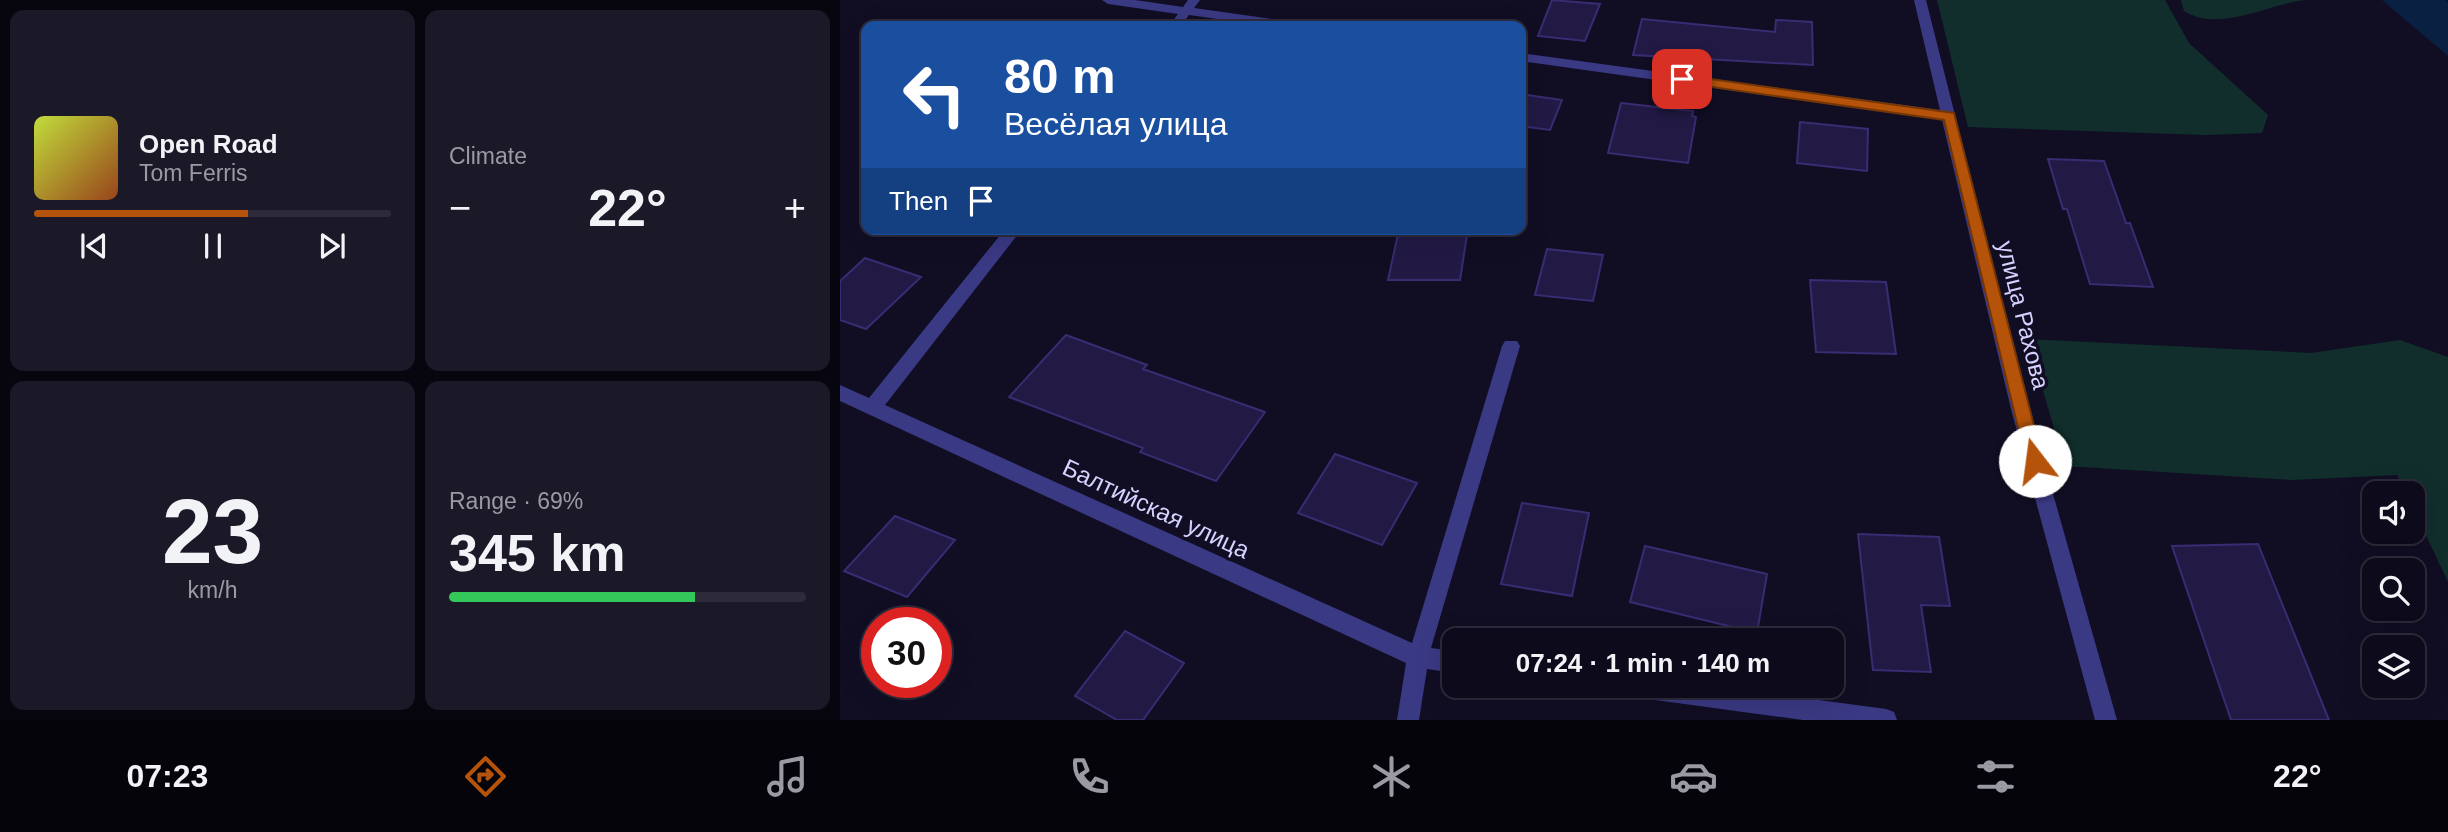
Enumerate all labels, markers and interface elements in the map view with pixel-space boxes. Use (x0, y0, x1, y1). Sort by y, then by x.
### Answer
icon: left (889, 49, 980, 140)
text: 80 m (1004, 49, 1116, 103)
pin (1652, 49, 1712, 109)
icon: arrive (1663, 60, 1701, 98)
text: Весёлая улица (1004, 106, 1228, 142)
text: Open Road (139, 129, 278, 159)
text: Climate (449, 143, 527, 169)
text: Tom Ferris (139, 160, 248, 186)
text: 22° (588, 179, 667, 237)
icon: arrive (962, 182, 1000, 220)
text: Then (889, 186, 948, 216)
text: − (449, 187, 471, 229)
text: + (784, 187, 806, 229)
icon: previous (75, 227, 113, 265)
icon: pause (194, 227, 232, 265)
icon: next (313, 227, 351, 265)
street label: улица Рахова (1992, 238, 2055, 393)
position arrow (1998, 424, 2072, 498)
street label: Балтийская улица (1059, 453, 1254, 564)
text: 23 (162, 481, 263, 582)
map controls (2362, 481, 2425, 698)
button: sound (2362, 481, 2425, 544)
text: Range · 69% (449, 488, 583, 514)
text: 345 km (449, 524, 625, 582)
button: search (2362, 558, 2425, 621)
text: km/h (188, 577, 237, 603)
speed limit sign: 30 (861, 607, 952, 698)
button: layers (2362, 635, 2425, 698)
text: 07:24 · 1 min · 140 m (1516, 648, 1770, 678)
icon: directions (461, 752, 510, 801)
icon: music (763, 752, 812, 801)
icon: phone (1065, 752, 1114, 801)
icon: climate (1367, 752, 1416, 801)
icon: car (1669, 752, 1718, 801)
icon: filters (1971, 752, 2020, 801)
text: 07:23 (126, 758, 208, 794)
text: 22° (2273, 758, 2322, 794)

